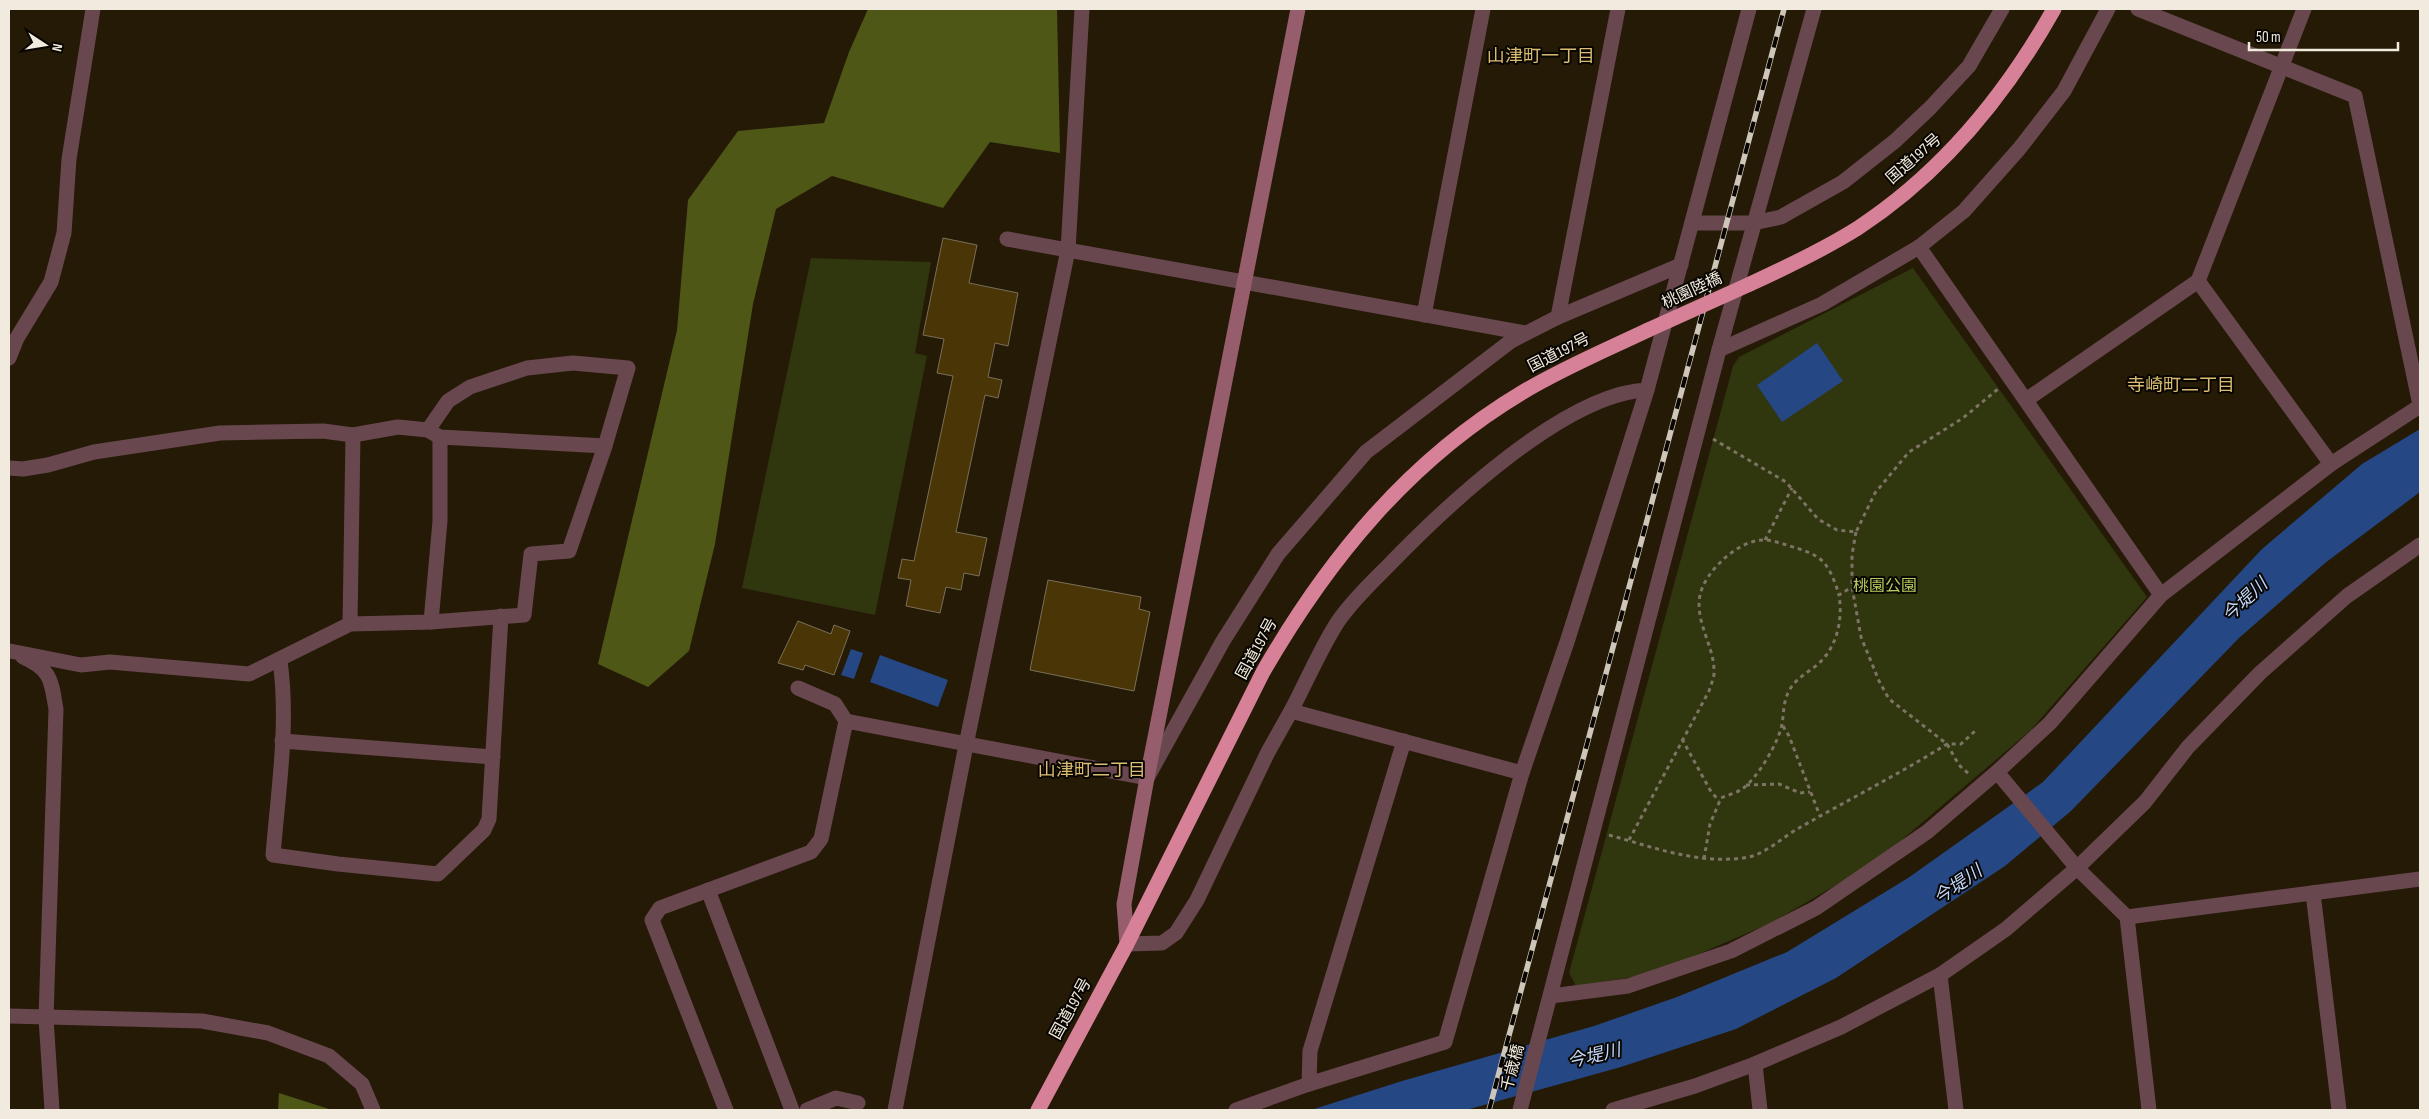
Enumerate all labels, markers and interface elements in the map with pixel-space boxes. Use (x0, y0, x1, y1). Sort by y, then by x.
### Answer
north arrow (20, 20, 70, 70)
scale bar (2249, 20, 2398, 52)
text: 50 m (2256, 28, 2281, 47)
text: N (48, 42, 66, 53)
district label: 山津町一丁目 (1487, 46, 1595, 67)
street label: 国道197号 (1882, 130, 1946, 188)
street label: 桃園陸橋 (1659, 269, 1725, 313)
street label: 国道197号 (1525, 329, 1593, 377)
district label: 寺崎町二丁目 (2127, 375, 2235, 396)
water label: 今堤川 (2218, 573, 2273, 626)
park label: 桃園公園 (1853, 577, 1917, 596)
street label: 国道197号 (1232, 615, 1282, 683)
district label: 山津町二丁目 (1038, 760, 1146, 781)
water label: 今堤川 (1930, 860, 1988, 909)
street label: 国道197号 (1046, 975, 1096, 1043)
water label: 今堤川 (1565, 1039, 1625, 1072)
street label: 千歳橋 (1498, 1042, 1528, 1094)

